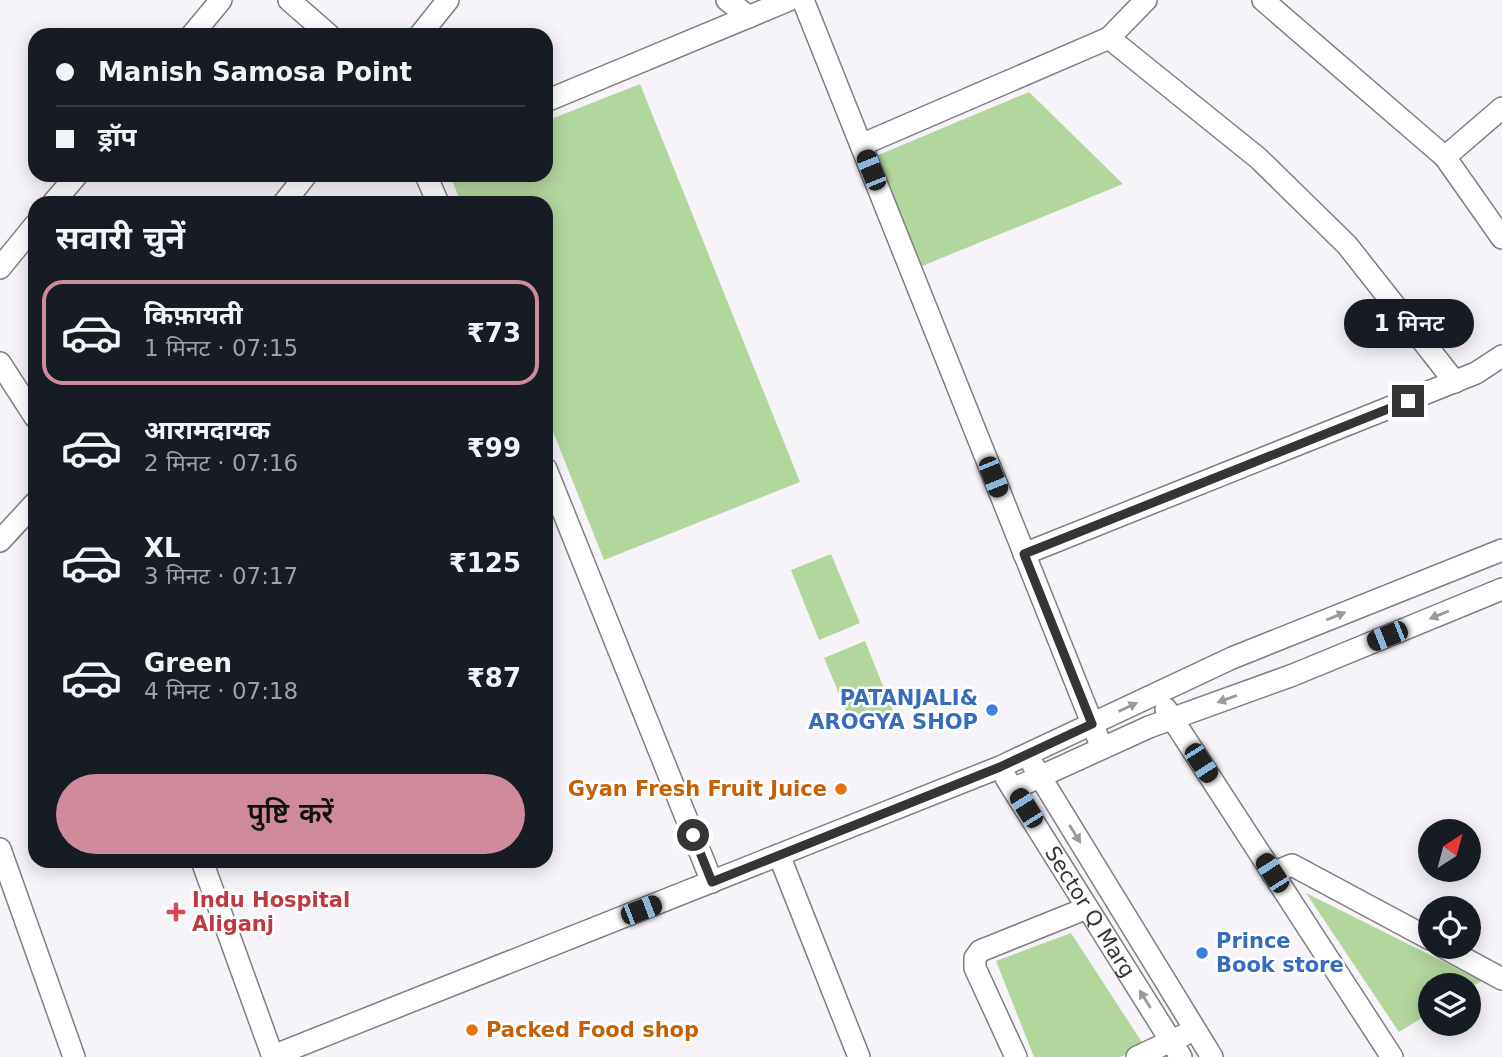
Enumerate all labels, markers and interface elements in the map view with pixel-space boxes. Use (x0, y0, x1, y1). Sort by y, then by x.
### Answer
text: Manish Samosa Point (98, 57, 412, 87)
text: ड्रॉप (98, 122, 136, 152)
car (854, 147, 889, 193)
text: सवारी चुनें (56, 219, 185, 257)
text: किफ़ायती (144, 300, 243, 330)
callout: 1 मिनट (1343, 300, 1473, 348)
icon: car (60, 301, 123, 364)
text: 1 मिनट (1374, 310, 1444, 336)
text: ₹73 (467, 318, 521, 348)
text: 1 मिनट · 07:15 (144, 335, 298, 361)
route end (1392, 385, 1424, 417)
text: आरामदायक (144, 415, 270, 445)
icon: car (60, 416, 123, 479)
text: ₹99 (467, 433, 521, 463)
text: 2 मिनट · 07:16 (144, 450, 298, 476)
car (976, 454, 1011, 500)
icon: car (60, 531, 123, 594)
text: XL (144, 533, 181, 563)
text: ₹125 (449, 548, 521, 578)
text: 3 मिनट · 07:17 (144, 563, 298, 589)
one-way arrow (1428, 610, 1449, 621)
one-way arrow (1326, 611, 1347, 622)
car (1364, 618, 1411, 654)
icon: car (60, 646, 123, 709)
text: Green (144, 648, 232, 678)
text: ₹87 (467, 663, 521, 693)
text: 4 मिनट · 07:18 (144, 678, 298, 704)
place label: PATANJALI& AROGYA SHOP (808, 686, 978, 734)
one-way arrow (1217, 694, 1238, 705)
one-way arrow (1118, 701, 1138, 713)
marker: PATANJALI& AROGYA SHOP (984, 702, 1000, 718)
car (1181, 740, 1222, 786)
button: पुष्टि करें (56, 774, 525, 854)
place label: Gyan Fresh Fruit Juice (568, 777, 827, 801)
marker: Gyan Fresh Fruit Juice (833, 781, 849, 797)
car (1006, 785, 1047, 831)
route start (677, 819, 709, 851)
north arrow (1418, 819, 1480, 882)
map controls (1418, 819, 1481, 1036)
one-way arrow (1069, 824, 1081, 843)
street label: Sector Q Marg (1040, 842, 1140, 982)
car (1252, 850, 1293, 896)
place label: Indu Hospital Aliganj (192, 888, 350, 936)
car (618, 893, 665, 927)
button: locate (1418, 896, 1481, 959)
marker: Indu Hospital Aliganj (166, 902, 186, 922)
place label: Prince Book store (1216, 929, 1344, 977)
marker: Prince Book store (1194, 945, 1210, 961)
button: layers (1418, 973, 1481, 1036)
one-way arrow (1138, 989, 1151, 1009)
place label: Packed Food shop (486, 1018, 699, 1042)
marker: Packed Food shop (464, 1022, 480, 1038)

